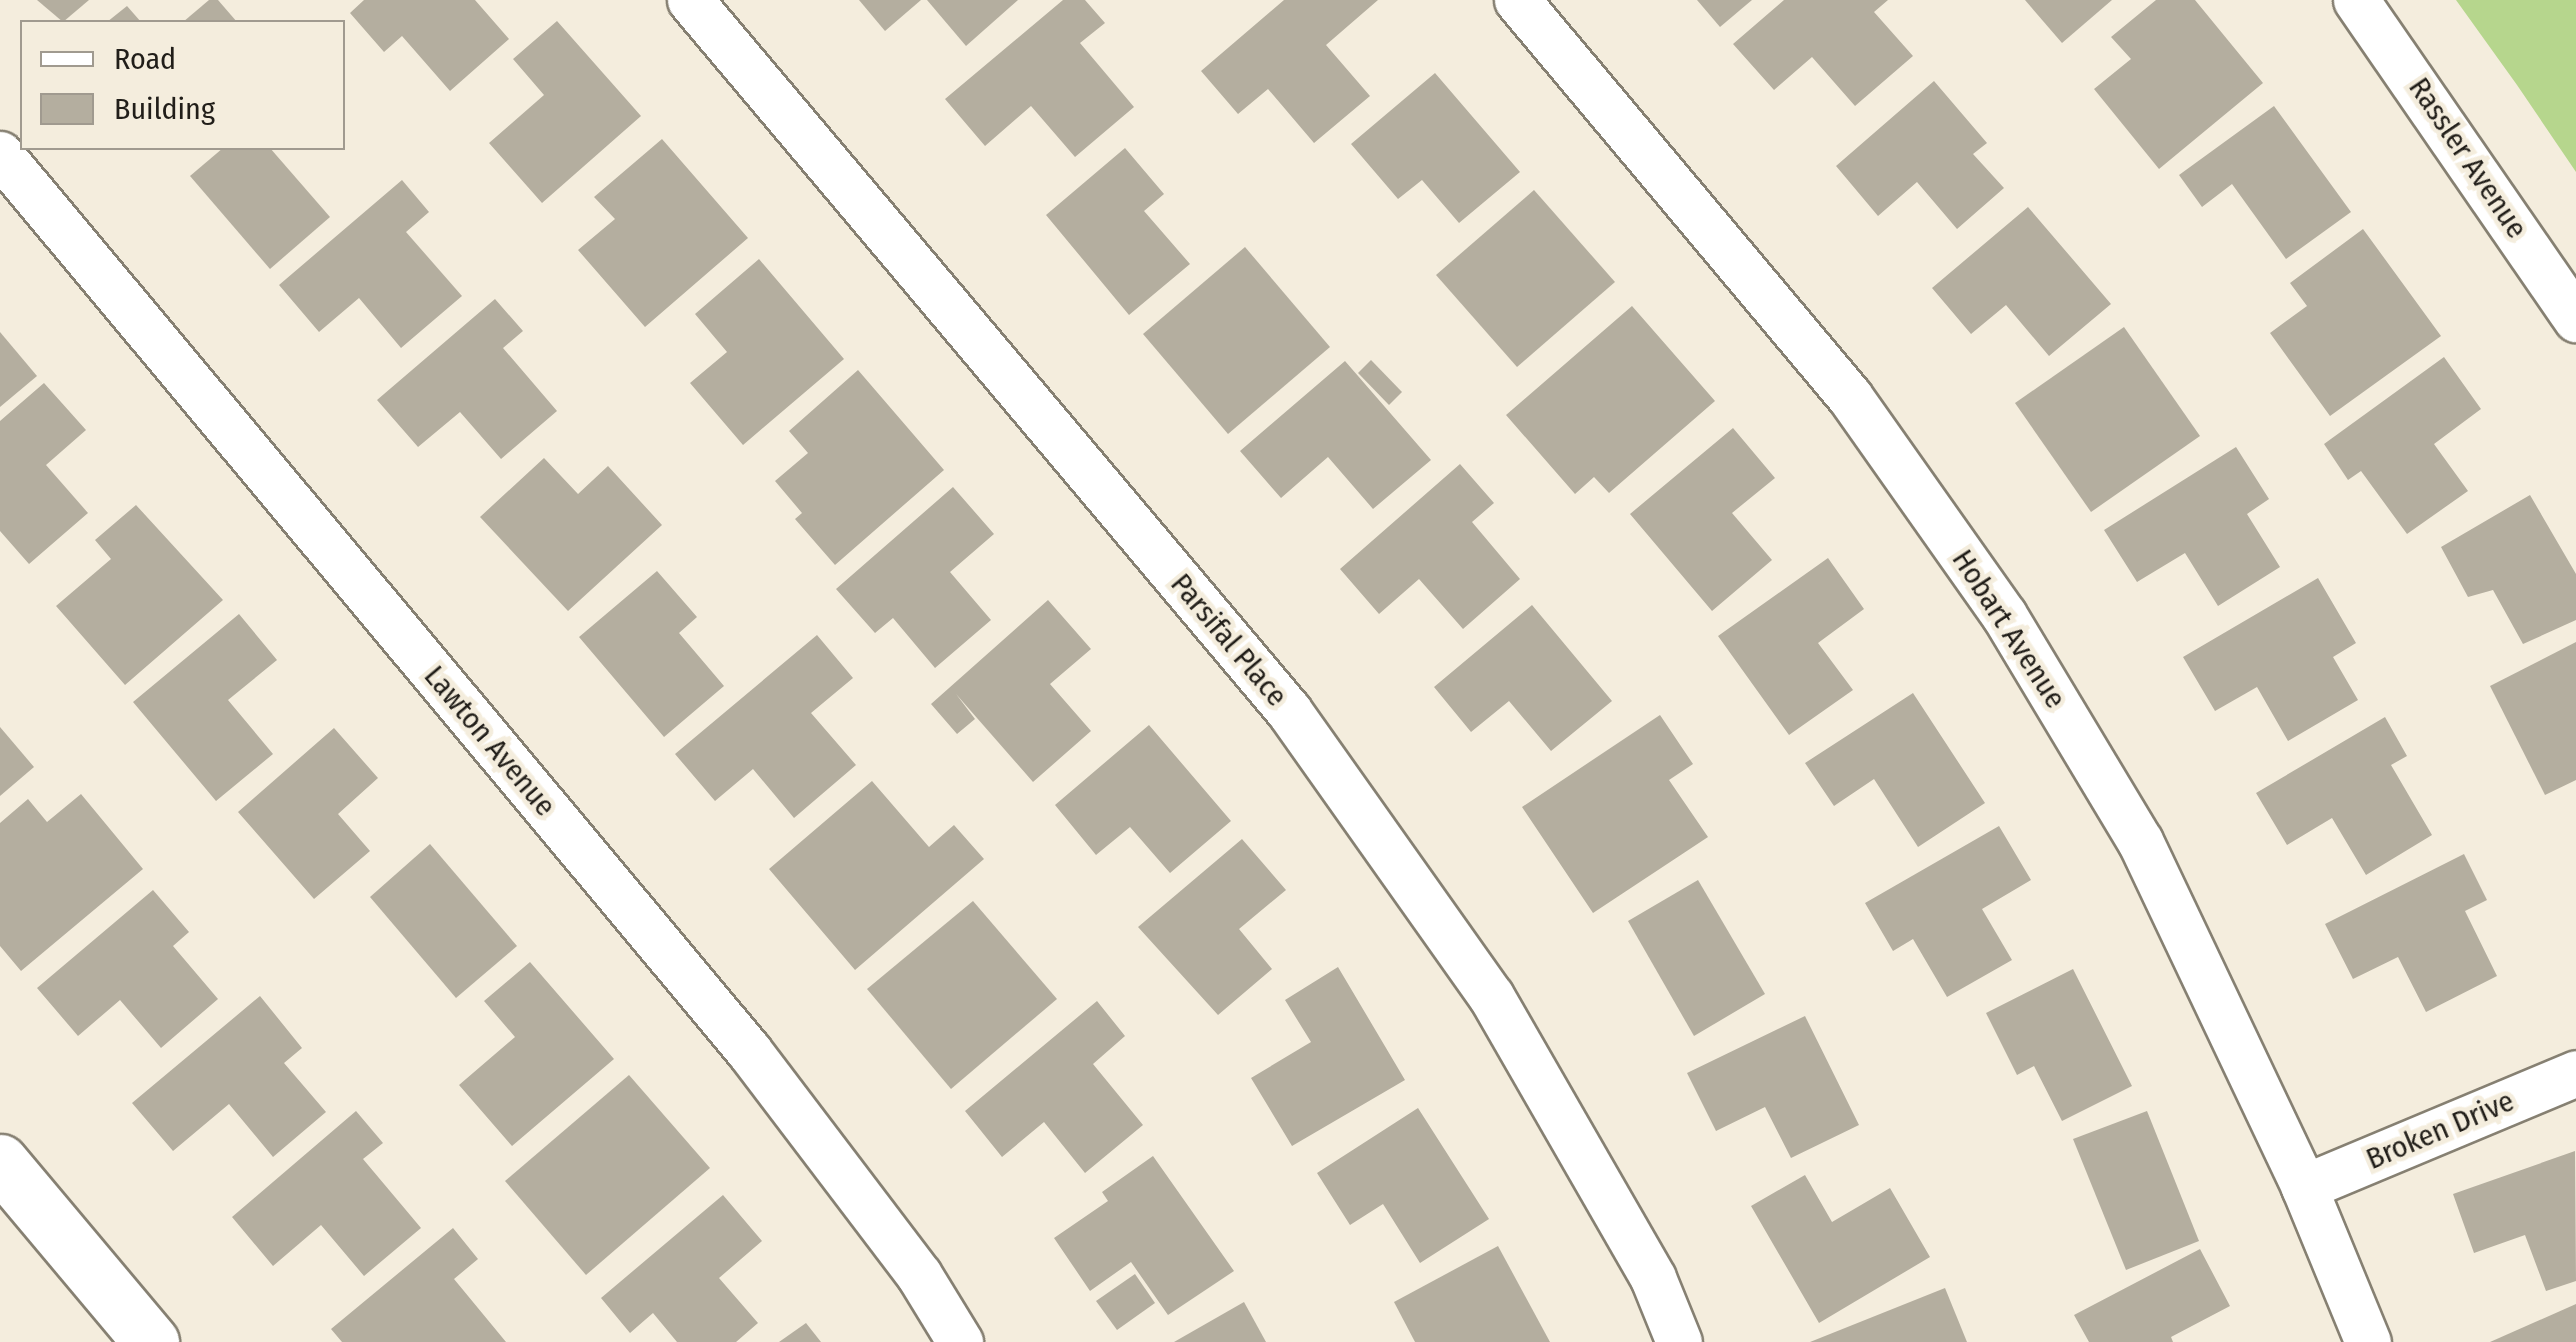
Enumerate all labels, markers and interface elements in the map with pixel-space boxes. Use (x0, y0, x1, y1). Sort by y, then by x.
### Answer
legend (20, 20, 345, 150)
text: Road (114, 41, 176, 77)
street label: Rassler Avenue (2401, 71, 2535, 245)
text: Building (114, 91, 215, 127)
street label: Hobart Avenue (1944, 543, 2074, 715)
street label: Parsifal Place (1163, 566, 1295, 714)
street label: Lawton Avenue (417, 658, 563, 824)
street label: Broken Drive (2361, 1083, 2519, 1177)

